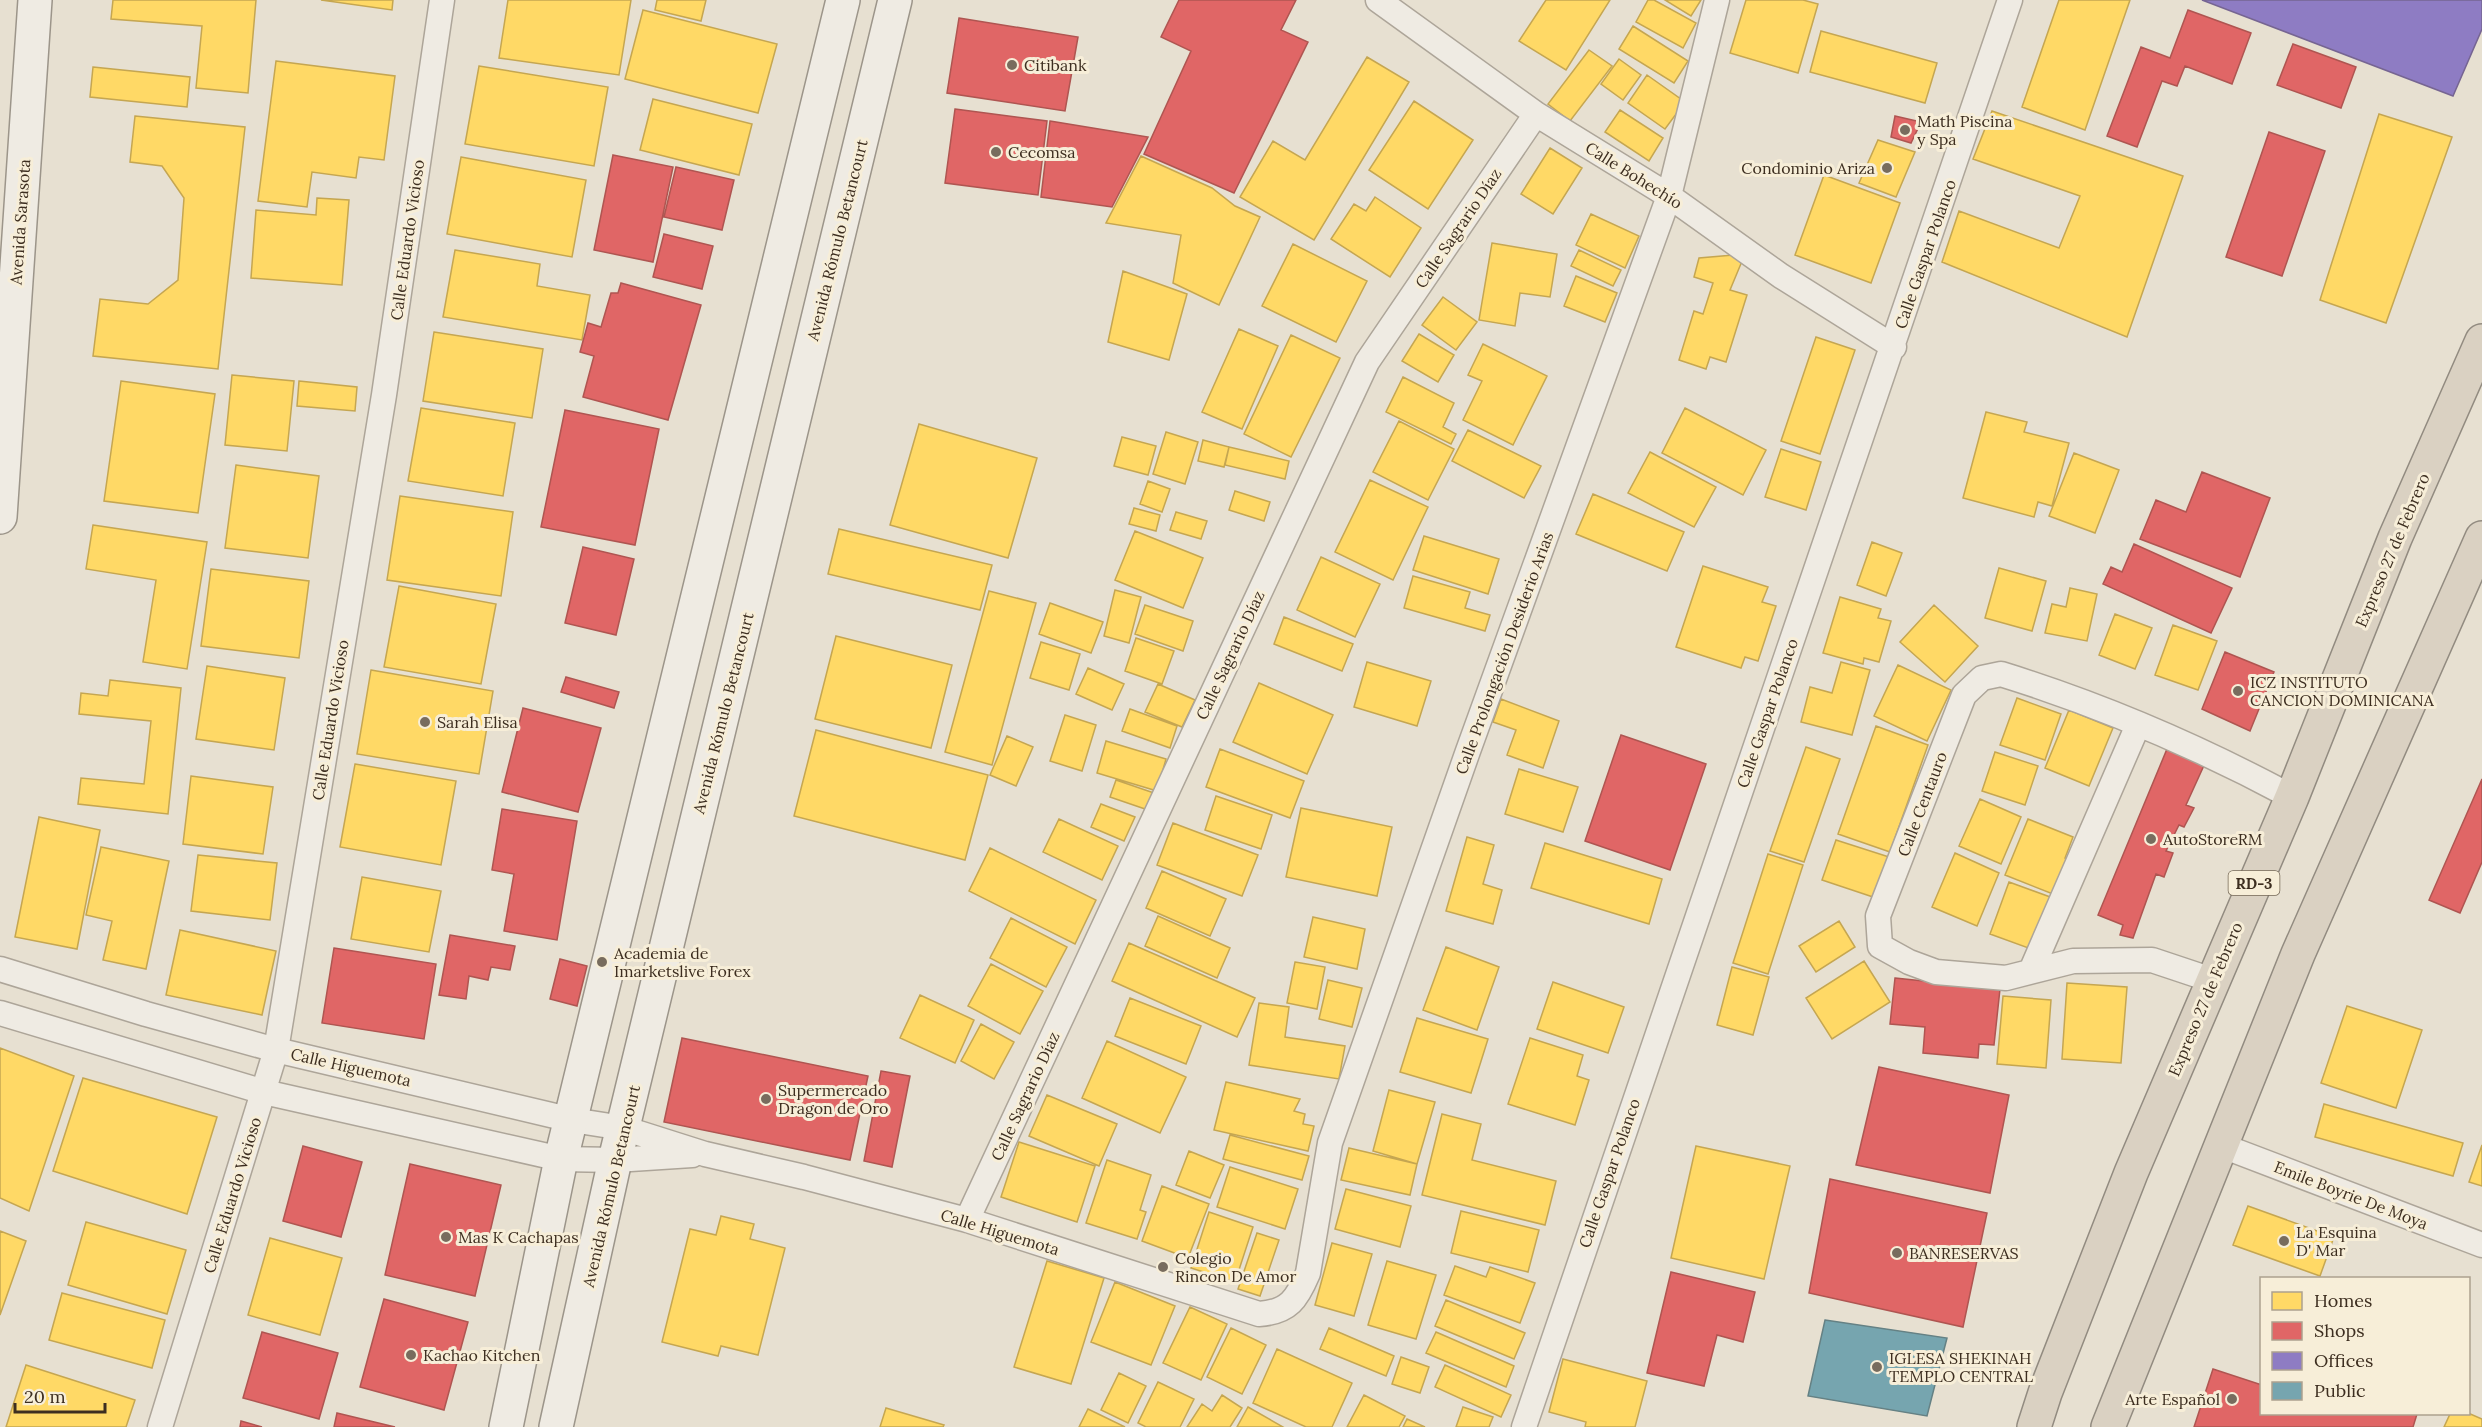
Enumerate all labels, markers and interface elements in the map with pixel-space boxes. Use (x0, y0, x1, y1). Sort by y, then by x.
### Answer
place label: Citibank (1024, 55, 1087, 75)
marker: Citibank (1005, 58, 1019, 72)
place label: Math Piscina y Spa (1917, 111, 2012, 149)
marker: Math Piscina y Spa (1898, 123, 1912, 137)
street label: Avenida Rómulo Betancourt (802, 136, 872, 344)
street label: Calle Bohechío (1582, 137, 1686, 213)
place label: Cecomsa (1008, 142, 1076, 162)
marker: Cecomsa (989, 145, 1003, 159)
street label: Avenida Sarasota (6, 158, 34, 287)
street label: Calle Eduardo Vicioso (386, 158, 428, 322)
place label: Condominio Ariza (1741, 158, 1875, 178)
marker: Condominio Ariza (1880, 161, 1894, 175)
street label: Calle Sagrario Díaz (1411, 164, 1505, 292)
street label: Calle Gaspar Polanco (1890, 177, 1960, 331)
street label: Expreso 27 de Febrero (2351, 470, 2433, 630)
street label: Calle Prolongación Desiderio Arias (1451, 529, 1557, 777)
street label: Calle Sagrario Díaz (1191, 587, 1269, 723)
street label: Avenida Rómulo Betancourt (688, 609, 758, 817)
street label: Calle Gaspar Polanco (1732, 636, 1802, 790)
street label: Calle Eduardo Vicioso (307, 638, 353, 802)
place label: ICZ INSTITUTO CANCION DOMINICANA (2250, 672, 2435, 710)
marker: ICZ INSTITUTO CANCION DOMINICANA (2231, 684, 2245, 698)
place label: Sarah Elisa (437, 712, 518, 732)
marker: Sarah Elisa (418, 715, 432, 729)
street label: Calle Centauro (1893, 749, 1951, 859)
place label: AutoStoreRM (2162, 829, 2263, 849)
marker: AutoStoreRM (2144, 832, 2158, 846)
road number: RD-3 (2228, 871, 2280, 895)
street label: Expreso 27 de Febrero (2164, 919, 2246, 1079)
place label: Academia de Imarketslive Forex (613, 943, 751, 981)
marker: Academia de Imarketslive Forex (595, 955, 609, 969)
street label: Calle Sagrario Díaz (986, 1028, 1064, 1164)
street label: Calle Higuemota (289, 1043, 413, 1091)
place label: Supermercado Dragon de Oro (778, 1080, 888, 1118)
street label: Avenida Rómulo Betancourt (578, 1082, 644, 1290)
marker: Supermercado Dragon de Oro (759, 1092, 773, 1106)
street label: Calle Gaspar Polanco (1574, 1096, 1644, 1250)
street label: Calle Eduardo Vicioso (199, 1115, 265, 1275)
street label: Emile Boyrie De Moya (2271, 1156, 2431, 1234)
street label: Calle Higuemota (938, 1204, 1062, 1260)
place label: La Esquina D' Mar (2296, 1222, 2377, 1260)
place label: Mas K Cachapas (458, 1227, 579, 1247)
marker: Mas K Cachapas (439, 1230, 453, 1244)
marker: La Esquina D' Mar (2277, 1234, 2291, 1248)
place label: BANRESERVAS (1909, 1243, 2019, 1263)
marker: BANRESERVAS (1890, 1246, 1904, 1260)
place label: Colegio Rincon De Amor (1175, 1248, 1296, 1286)
marker: Colegio Rincon De Amor (1156, 1260, 1170, 1274)
legend (2260, 1277, 2470, 1415)
text: Homes (2314, 1289, 2372, 1312)
text: Shops (2314, 1319, 2365, 1342)
place label: Kachao Kitchen (423, 1345, 541, 1365)
marker: Kachao Kitchen (404, 1348, 418, 1362)
place label: IGLESA SHEKINAH TEMPLO CENTRAL (1889, 1348, 2033, 1386)
text: Offices (2314, 1349, 2373, 1372)
marker: IGLESA SHEKINAH TEMPLO CENTRAL (1870, 1360, 1884, 1374)
scale bar (15, 1376, 105, 1414)
text: Public (2314, 1379, 2366, 1402)
text: 20 m (24, 1385, 66, 1408)
place label: Arte Español (2124, 1389, 2220, 1409)
marker: Arte Español (2225, 1392, 2239, 1406)

